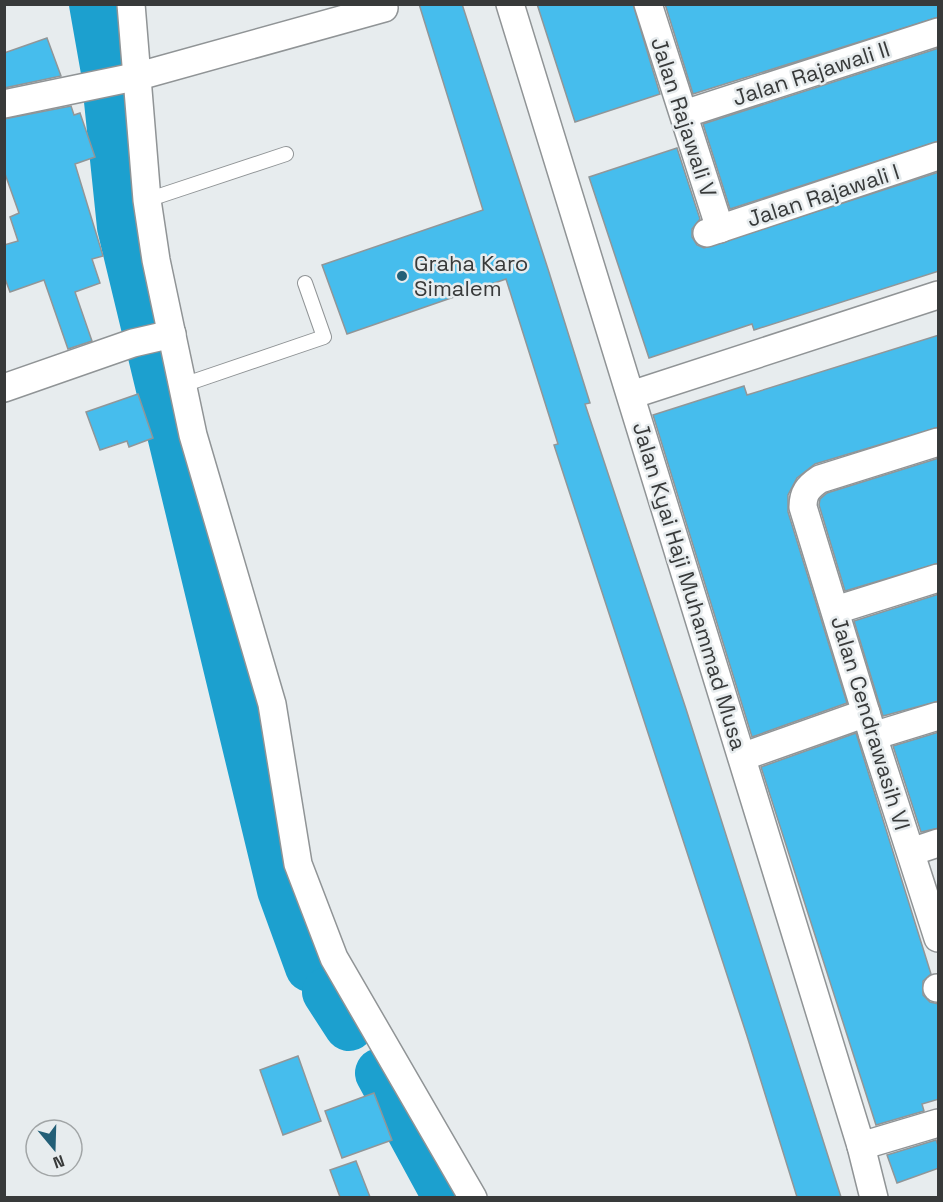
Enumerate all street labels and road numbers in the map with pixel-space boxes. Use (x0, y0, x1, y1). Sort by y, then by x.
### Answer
street label: Jalan Rajawali V (645, 33, 723, 201)
street label: Jalan Rajawali II (729, 34, 893, 112)
street label: Jalan Rajawali I (743, 157, 903, 233)
street label: Jalan Kyai Haji Muhammad Musa (627, 419, 753, 754)
street label: Jalan Cendrawasih VI (825, 613, 917, 833)

